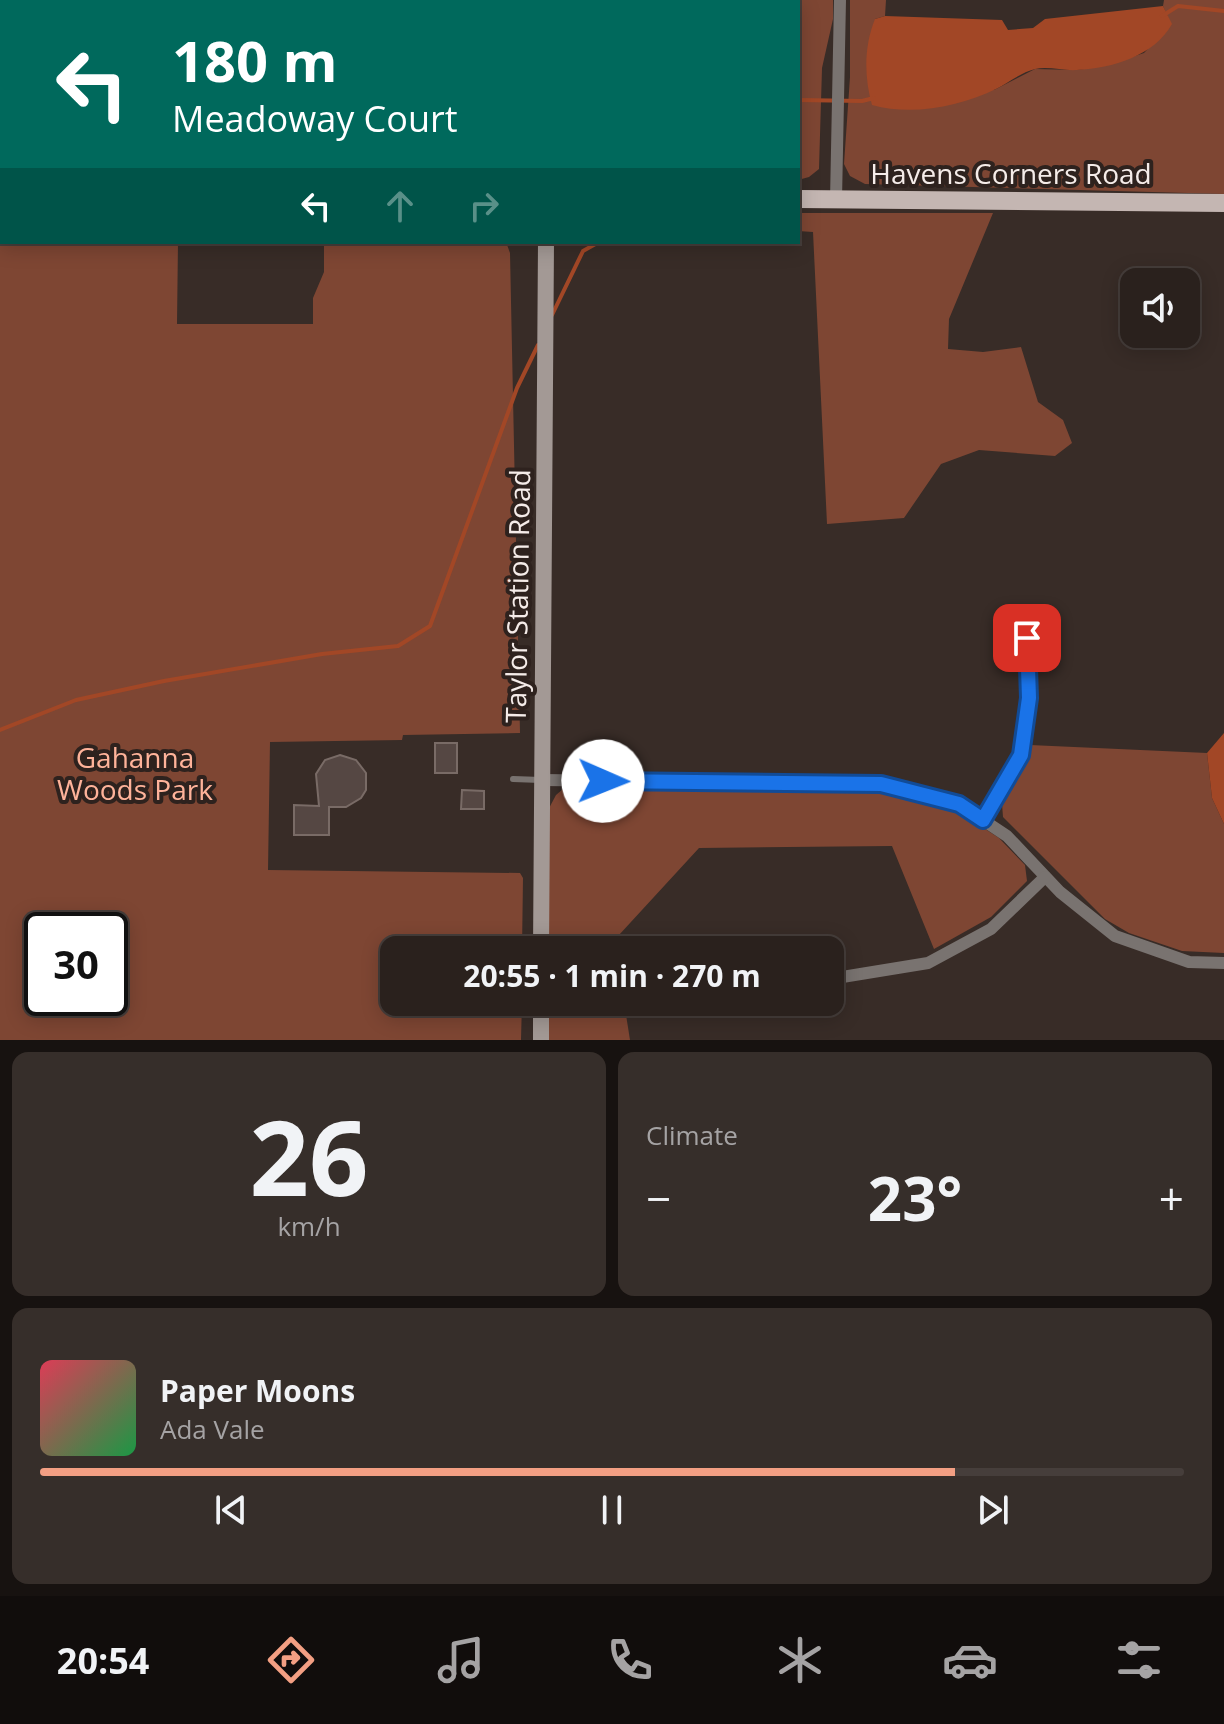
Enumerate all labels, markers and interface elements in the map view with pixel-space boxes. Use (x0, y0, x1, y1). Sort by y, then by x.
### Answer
text: 180 m (172, 22, 338, 98)
icon: left (40, 32, 144, 136)
text: Meadoway Court (172, 94, 458, 143)
street label: Havens Corners Road (870, 154, 1152, 192)
icon: left (294, 184, 338, 228)
icon: ahead (378, 184, 422, 228)
icon: right (462, 184, 506, 228)
map controls (1120, 268, 1200, 348)
button: sound (1120, 268, 1200, 348)
street label: Taylor Station Road (496, 469, 538, 723)
pin (993, 604, 1061, 672)
icon: arrive (1005, 616, 1049, 660)
park label: Gahanna Woods Park (57, 738, 213, 808)
position arrow (561, 739, 645, 823)
speed limit sign: 30 (24, 912, 128, 1016)
text: 20:55 · 1 min · 270 m (463, 955, 761, 996)
text: 26 (250, 1085, 368, 1226)
text: Climate (646, 1117, 738, 1153)
text: 23° (868, 1157, 962, 1239)
text: − (646, 1168, 671, 1228)
text: + (1159, 1168, 1184, 1228)
text: km/h (277, 1208, 341, 1244)
text: Paper Moons (160, 1370, 355, 1411)
text: Ada Vale (160, 1411, 265, 1447)
icon: previous (209, 1488, 253, 1532)
icon: pause (590, 1488, 634, 1532)
icon: next (971, 1488, 1015, 1532)
icon: directions (263, 1632, 319, 1688)
icon: music (433, 1632, 489, 1688)
icon: phone (602, 1632, 658, 1688)
icon: climate (772, 1632, 828, 1688)
icon: car (942, 1632, 998, 1688)
icon: filters (1111, 1632, 1167, 1688)
text: 20:54 (57, 1636, 149, 1685)

